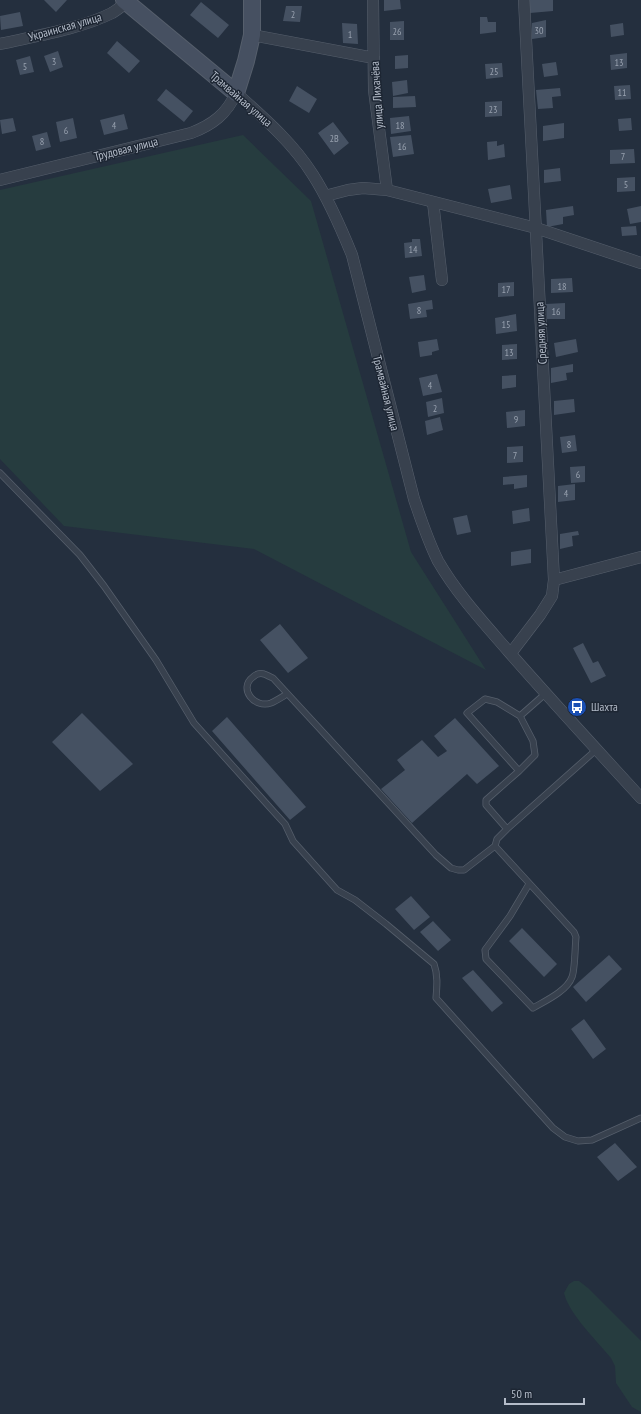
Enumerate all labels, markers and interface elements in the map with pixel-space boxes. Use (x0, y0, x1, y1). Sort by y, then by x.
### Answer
house number: 2 (291, 8, 295, 21)
street label: Украинская улица (27, 9, 103, 44)
house number: 30 (535, 24, 544, 37)
house number: 26 (393, 25, 402, 38)
house number: 1 (348, 28, 352, 41)
house number: 3 (52, 55, 56, 68)
house number: 13 (615, 56, 624, 69)
house number: 5 (23, 60, 27, 73)
street label: улица Лихачёва (367, 61, 386, 129)
house number: 25 (490, 65, 499, 78)
street label: Трамвайная улица (207, 68, 276, 130)
house number: 11 (618, 86, 627, 99)
house number: 23 (489, 103, 498, 116)
house number: 4 (112, 119, 117, 132)
house number: 18 (396, 119, 405, 132)
house number: 6 (64, 124, 69, 137)
house number: 2В (329, 132, 339, 145)
street label: Трудовая улица (92, 133, 160, 164)
house number: 8 (40, 135, 44, 148)
house number: 16 (398, 140, 407, 153)
house number: 7 (621, 150, 625, 163)
house number: 5 (624, 178, 628, 191)
house number: 14 (409, 243, 418, 256)
house number: 18 (558, 280, 567, 293)
house number: 17 (502, 283, 511, 296)
street label: Средняя улица (531, 301, 550, 365)
house number: 8 (417, 304, 421, 317)
house number: 16 (552, 305, 561, 318)
house number: 15 (502, 318, 511, 331)
house number: 13 (505, 346, 514, 359)
street label: Трамвайная улица (370, 354, 403, 432)
house number: 4 (428, 379, 433, 392)
house number: 2 (433, 402, 437, 415)
house number: 9 (514, 413, 518, 426)
house number: 8 (567, 438, 571, 451)
house number: 7 (513, 449, 517, 462)
house number: 6 (576, 468, 581, 481)
house number: 4 (564, 487, 569, 500)
bus stop icon: Шахта (566, 696, 588, 718)
place label: Шахта (591, 699, 618, 714)
scale bar (505, 1380, 584, 1406)
text: 50 m (511, 1386, 532, 1401)

